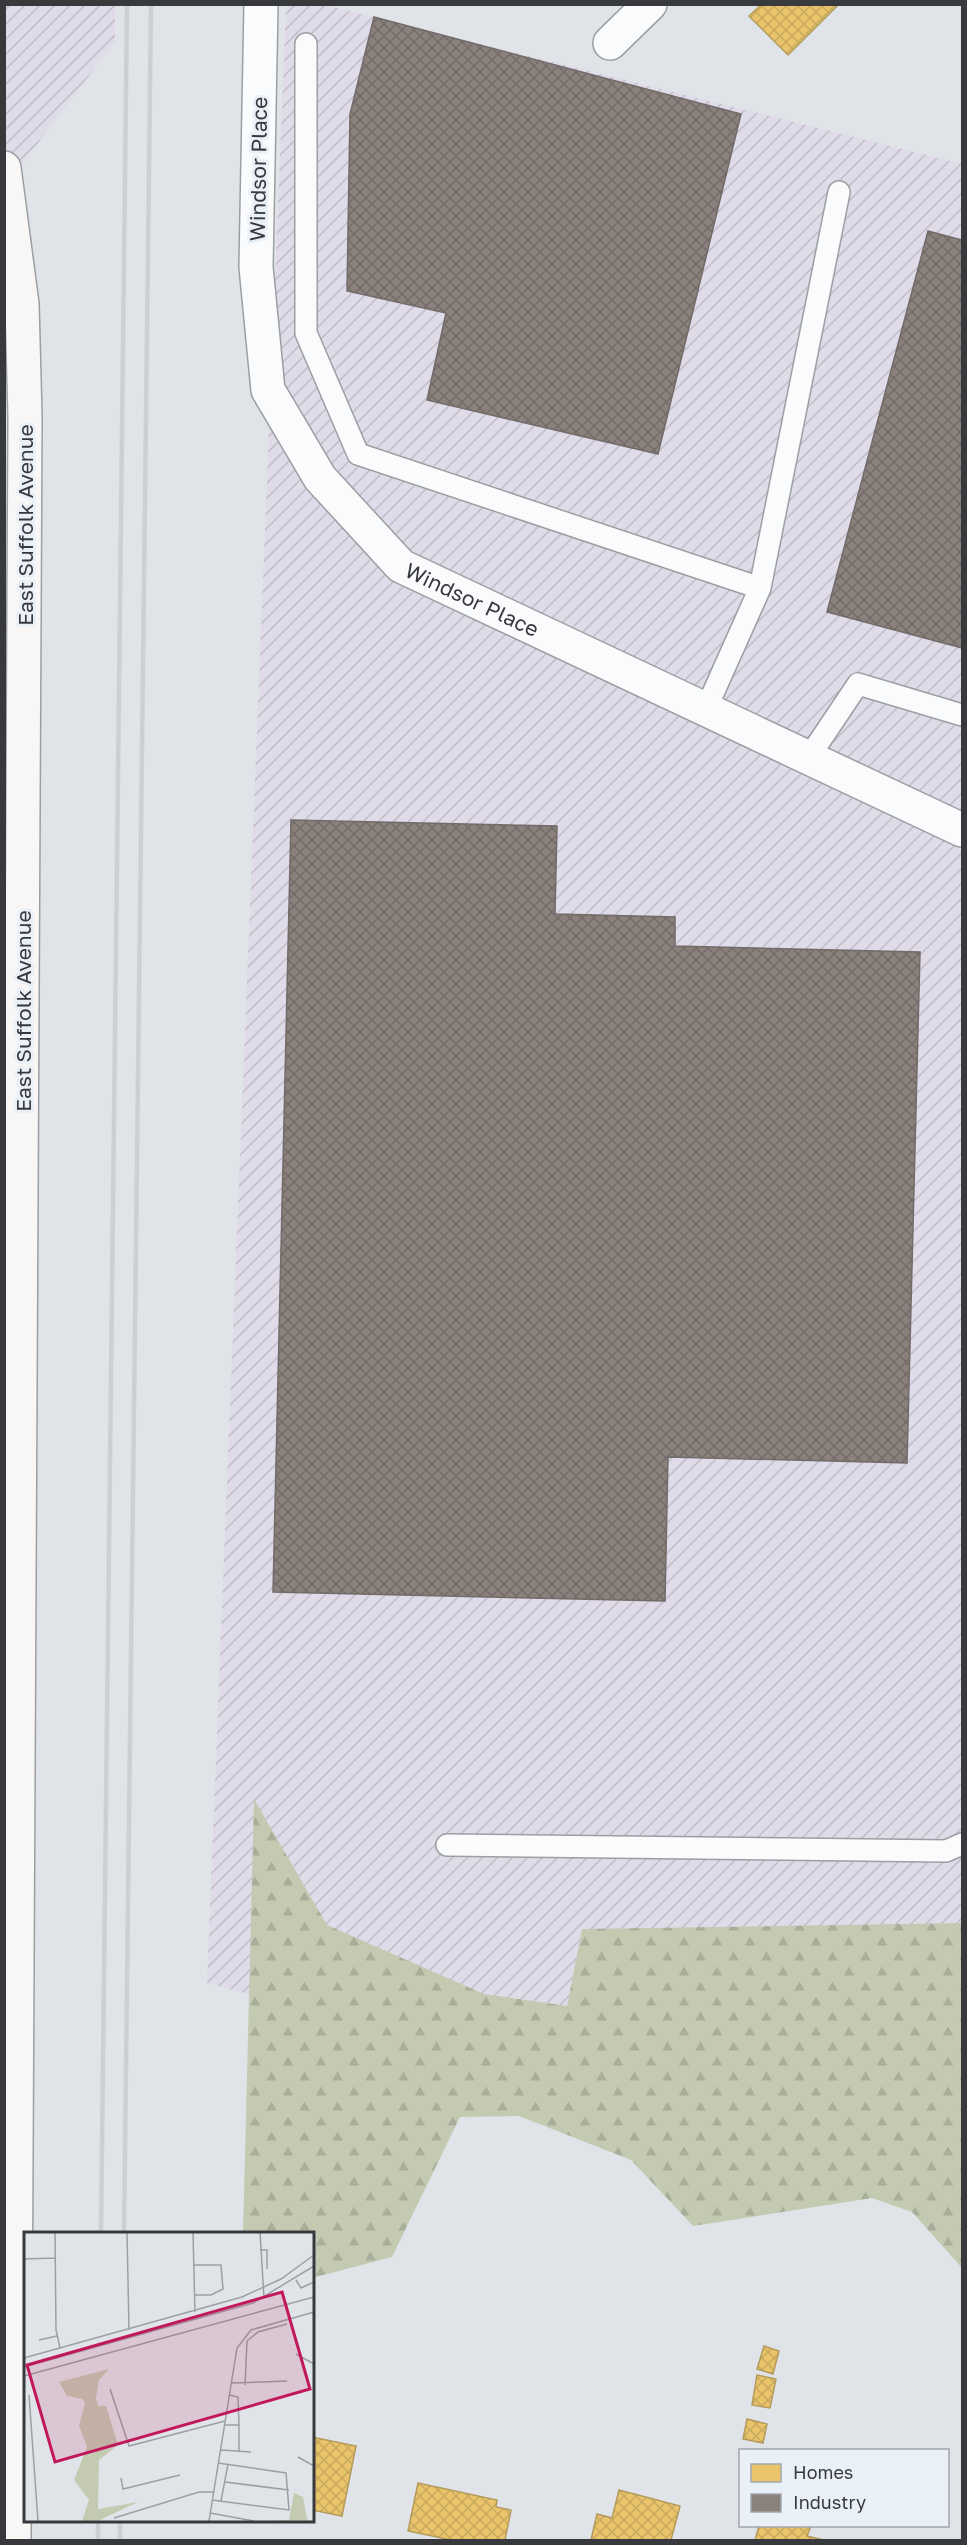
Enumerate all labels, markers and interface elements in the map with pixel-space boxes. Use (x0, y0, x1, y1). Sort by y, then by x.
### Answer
street label: Windsor Place (244, 96, 272, 242)
street label: East Suffolk Avenue (12, 424, 38, 626)
street label: Windsor Place (401, 557, 543, 642)
street label: East Suffolk Avenue (10, 910, 36, 1112)
inset map (24, 2232, 314, 2521)
legend (739, 2449, 949, 2527)
text: Homes (793, 2461, 853, 2483)
text: Industry (793, 2491, 866, 2513)

